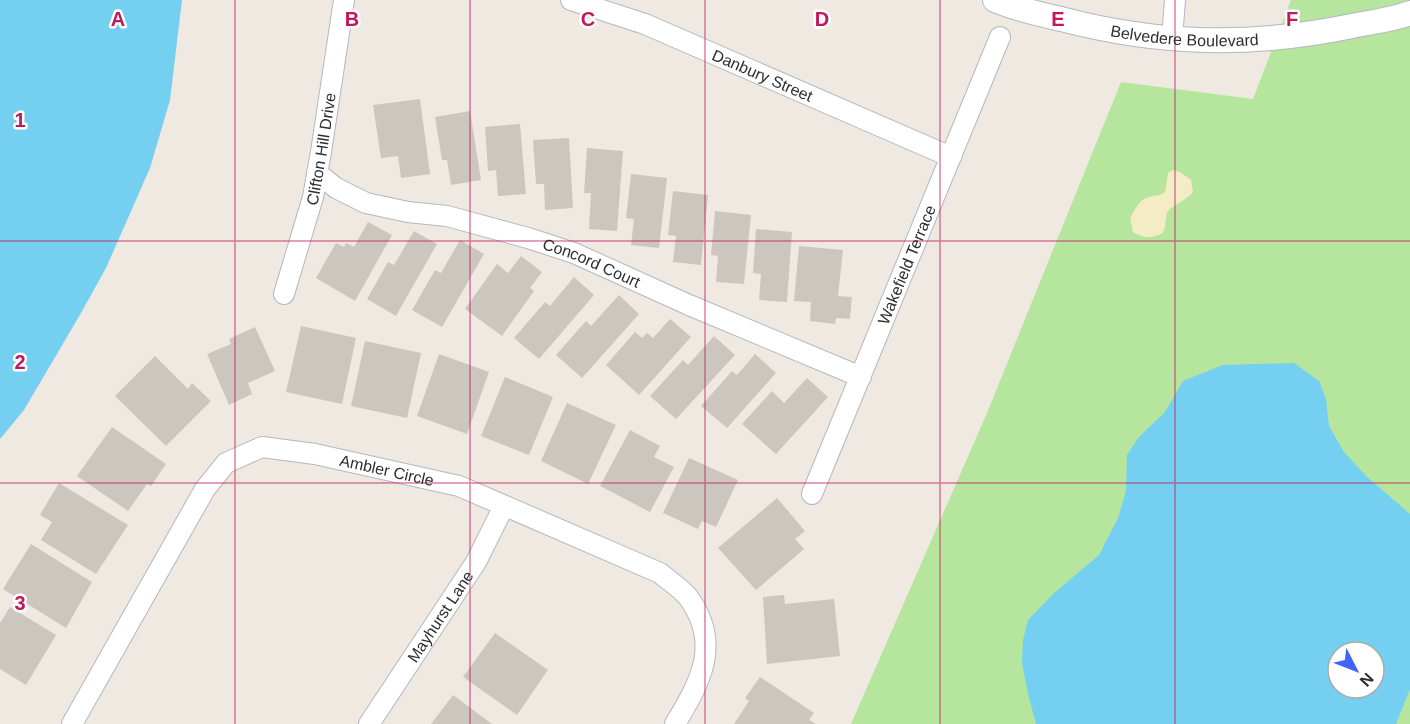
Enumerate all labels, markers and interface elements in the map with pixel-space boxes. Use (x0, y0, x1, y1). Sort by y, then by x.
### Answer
text: A (111, 8, 125, 30)
text: B (345, 8, 359, 30)
text: C (581, 8, 595, 30)
text: D (815, 8, 829, 30)
text: E (1051, 8, 1065, 30)
text: F (1286, 8, 1298, 30)
street label: Belvedere Boulevard (1109, 22, 1259, 49)
street label: Danbury Street (710, 46, 816, 105)
street label: Clifton Hill Drive (303, 91, 338, 207)
text: 1 (14, 109, 26, 131)
street label: Wakefield Terrace (874, 202, 938, 327)
street label: Concord Court (541, 235, 643, 291)
text: 2 (14, 351, 26, 373)
street label: Ambler Circle (338, 451, 436, 489)
street label: Mayhurst Lane (404, 567, 476, 665)
text: 3 (14, 592, 26, 614)
north arrow (1326, 640, 1386, 700)
text: N (1357, 670, 1377, 690)

